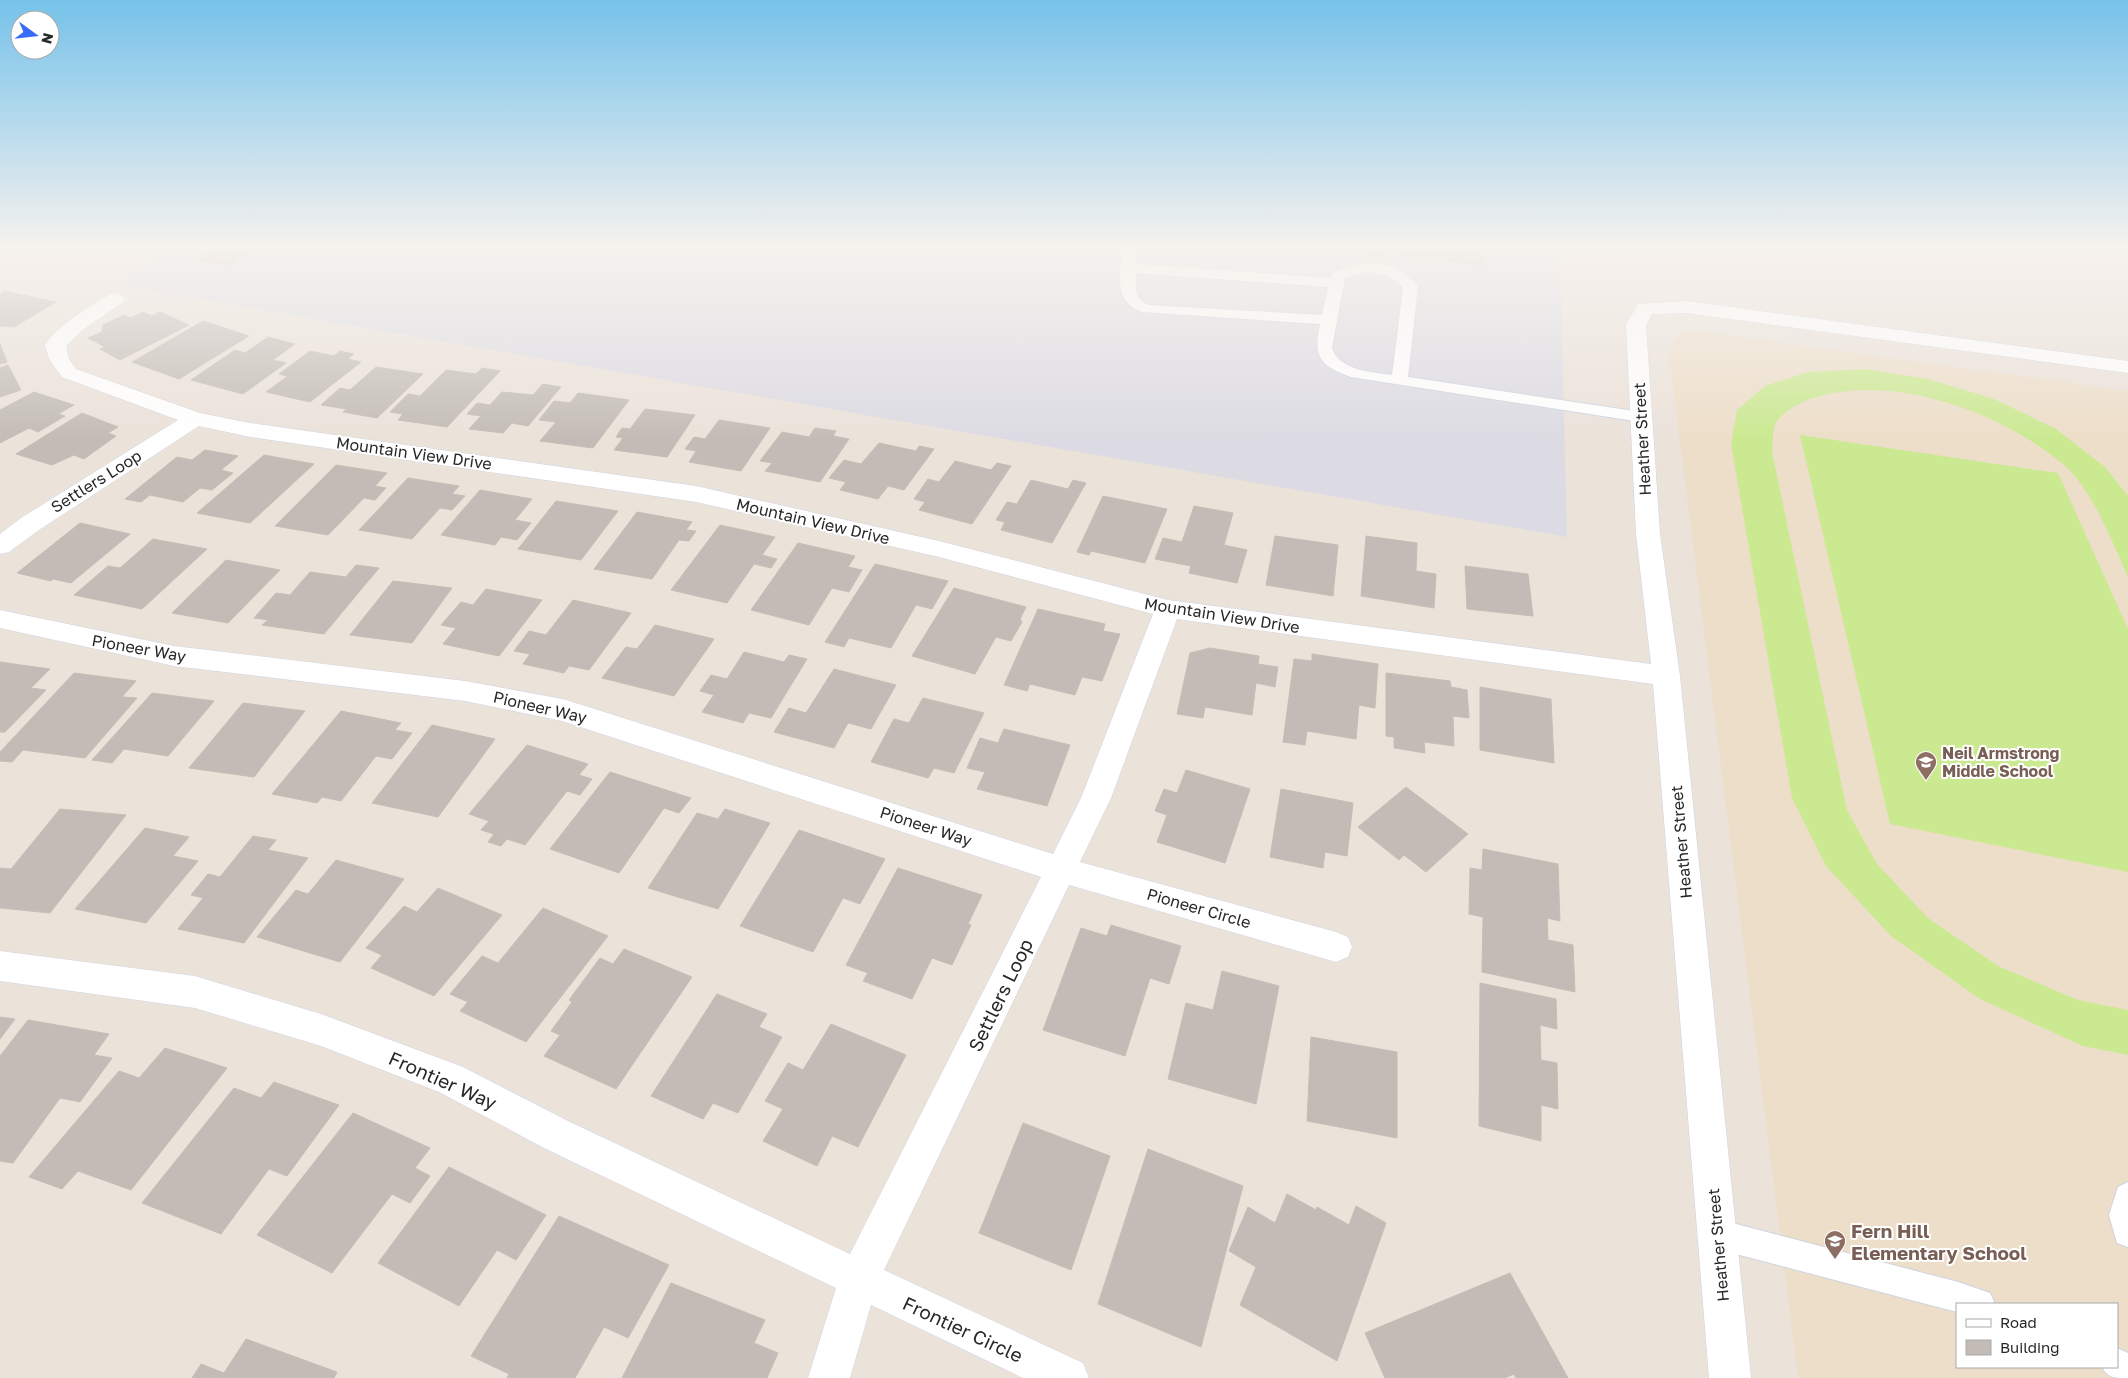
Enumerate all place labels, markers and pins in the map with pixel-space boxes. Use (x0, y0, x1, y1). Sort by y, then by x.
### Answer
place label: Neil Armstrong Middle School (1942, 743, 2060, 781)
school or university icon: Neil Armstrong Middle School (1914, 750, 1938, 781)
place label: Fern Hill Elementary School (1851, 1219, 2027, 1264)
school or university icon: Fern Hill Elementary School (1823, 1229, 1847, 1260)

